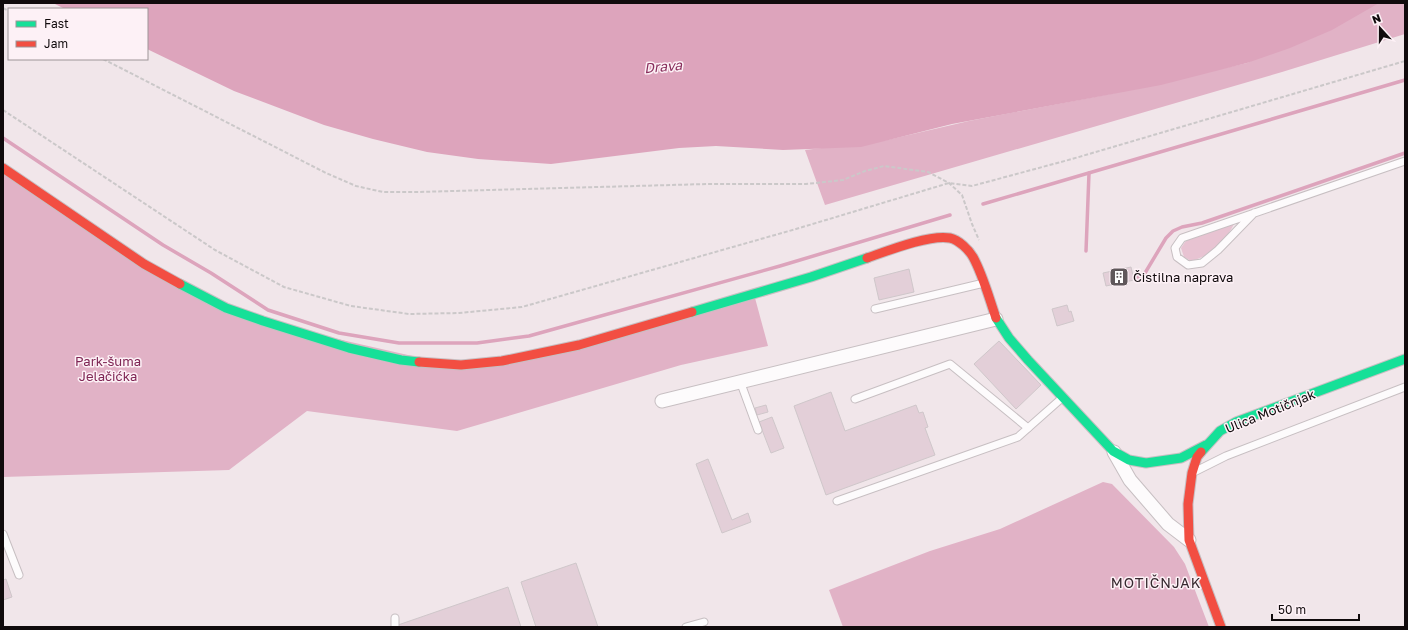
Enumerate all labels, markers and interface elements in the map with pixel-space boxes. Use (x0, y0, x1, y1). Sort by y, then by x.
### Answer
legend (8, 8, 148, 60)
north arrow (1360, 8, 1400, 48)
text: N (1370, 11, 1382, 26)
text: Fast (44, 16, 69, 31)
text: Jam (44, 36, 68, 51)
water label: Drava (643, 56, 684, 76)
building icon: Čistilna naprava (1108, 266, 1130, 288)
place label: Čistilna naprava (1133, 269, 1233, 285)
park label: Park-šuma Jelačićka (75, 353, 141, 384)
street label: Ulica Motičnjak (1223, 385, 1318, 436)
district label: MOTIČNJAK (1111, 574, 1201, 591)
scale bar (1272, 596, 1359, 622)
text: 50 m (1278, 602, 1306, 617)

